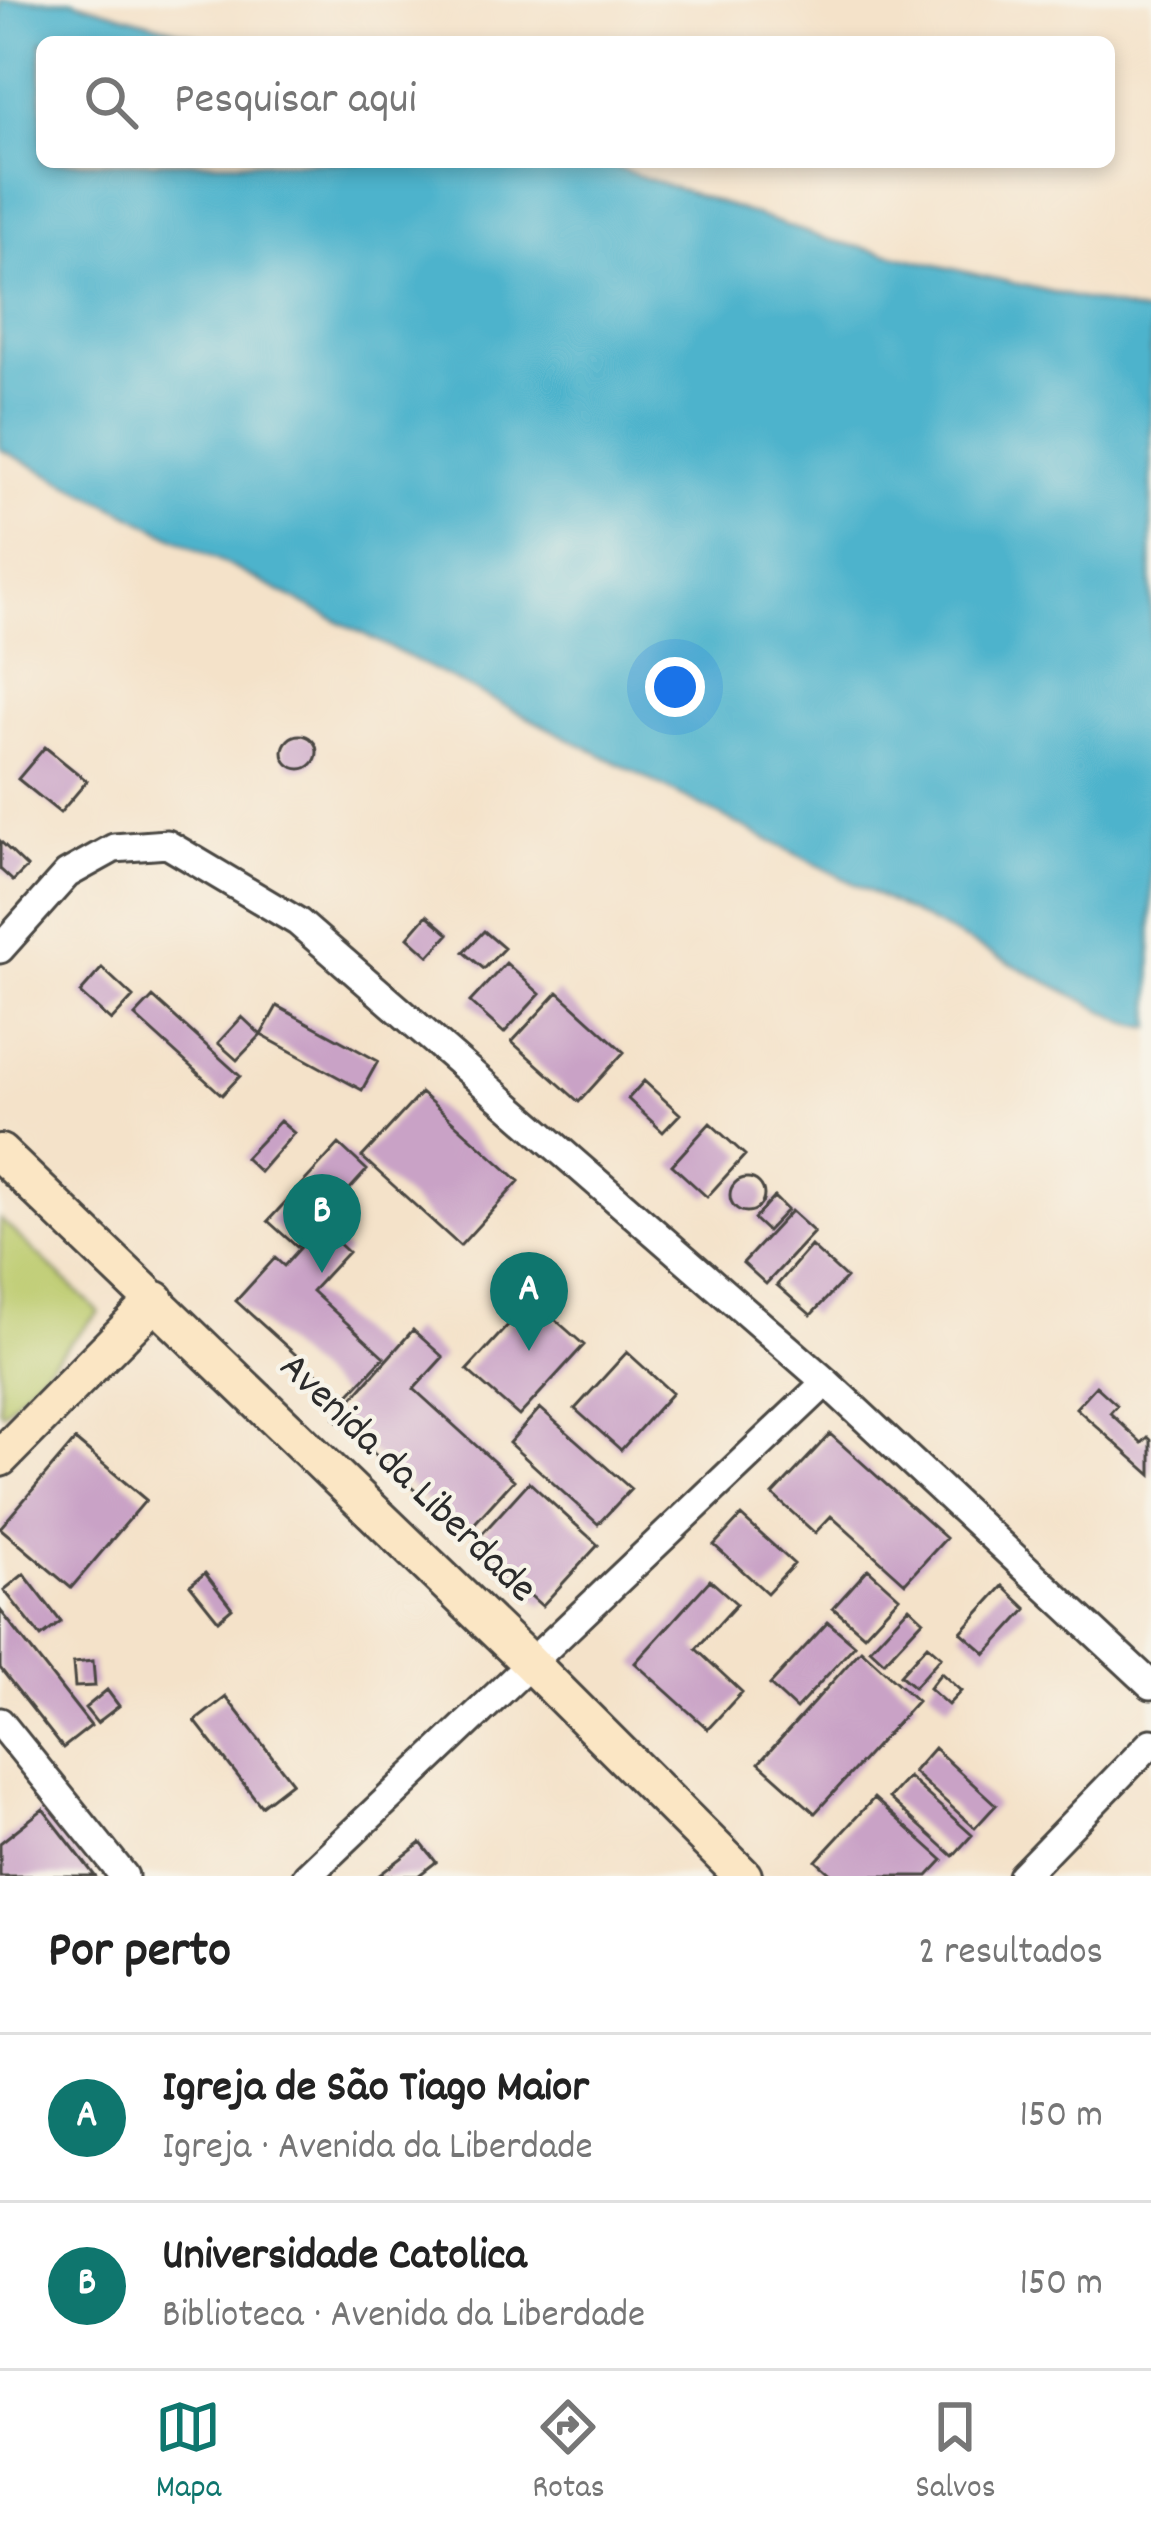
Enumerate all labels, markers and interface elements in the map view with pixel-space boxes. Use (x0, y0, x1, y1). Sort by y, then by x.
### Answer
search box (36, 36, 1115, 168)
icon: search (78, 69, 144, 135)
text: Pesquisar aqui (174, 70, 417, 134)
your location (645, 657, 705, 717)
pin: B (283, 1174, 361, 1273)
pin: A (490, 1252, 568, 1351)
street label: Avenida da Liberdade (263, 1341, 549, 1619)
text: Por perto (48, 1918, 231, 1990)
text: 2 resultados (918, 1927, 1103, 1982)
text: Igreja de São Tiago Maior (162, 2058, 589, 2122)
text: A (76, 2090, 98, 2145)
text: 150 m (1019, 2090, 1103, 2145)
text: Igreja · Avenida da Liberdade (162, 2122, 593, 2177)
text: Universidade Catolica (162, 2226, 527, 2290)
text: B (78, 2258, 96, 2313)
text: 150 m (1019, 2258, 1103, 2313)
text: Biblioteca · Avenida da Liberdade (162, 2290, 645, 2345)
tab: Mapa (155, 2394, 221, 2513)
tab: Rotas (532, 2394, 605, 2513)
tab: Salvos (915, 2394, 996, 2513)

